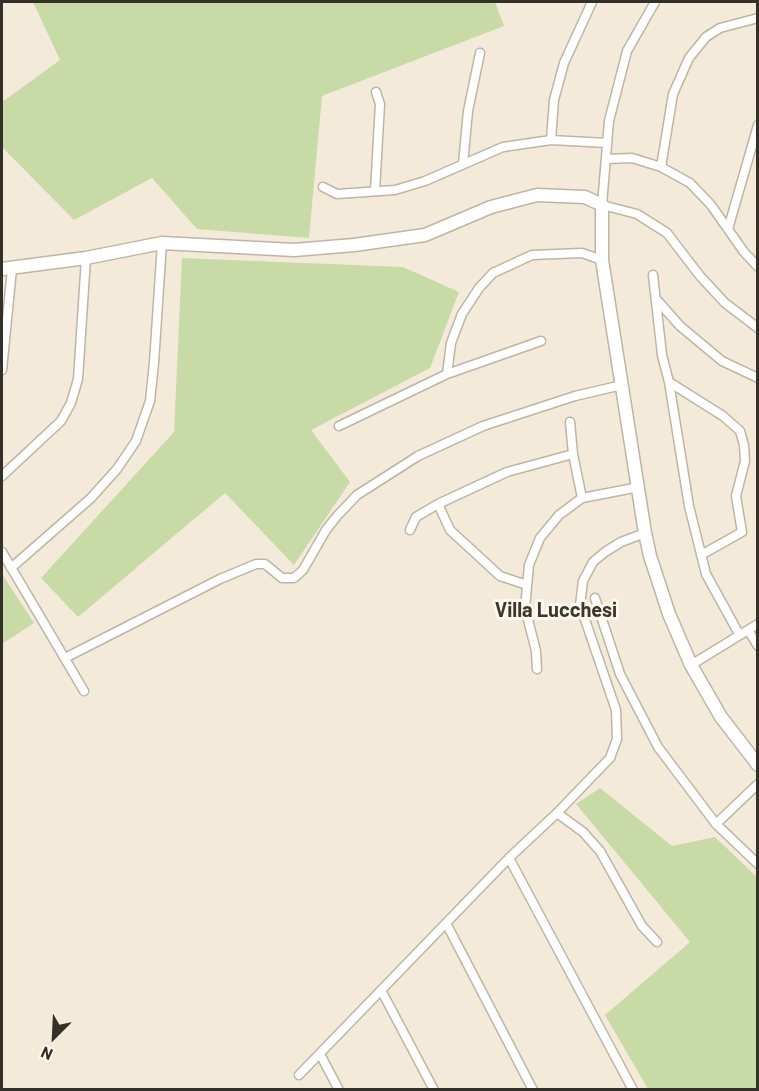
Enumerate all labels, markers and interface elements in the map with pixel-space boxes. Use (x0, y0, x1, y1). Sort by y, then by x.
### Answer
district label: Villa Lucchesi (495, 598, 617, 622)
north arrow (24, 1007, 84, 1067)
text: N (38, 1043, 55, 1065)

